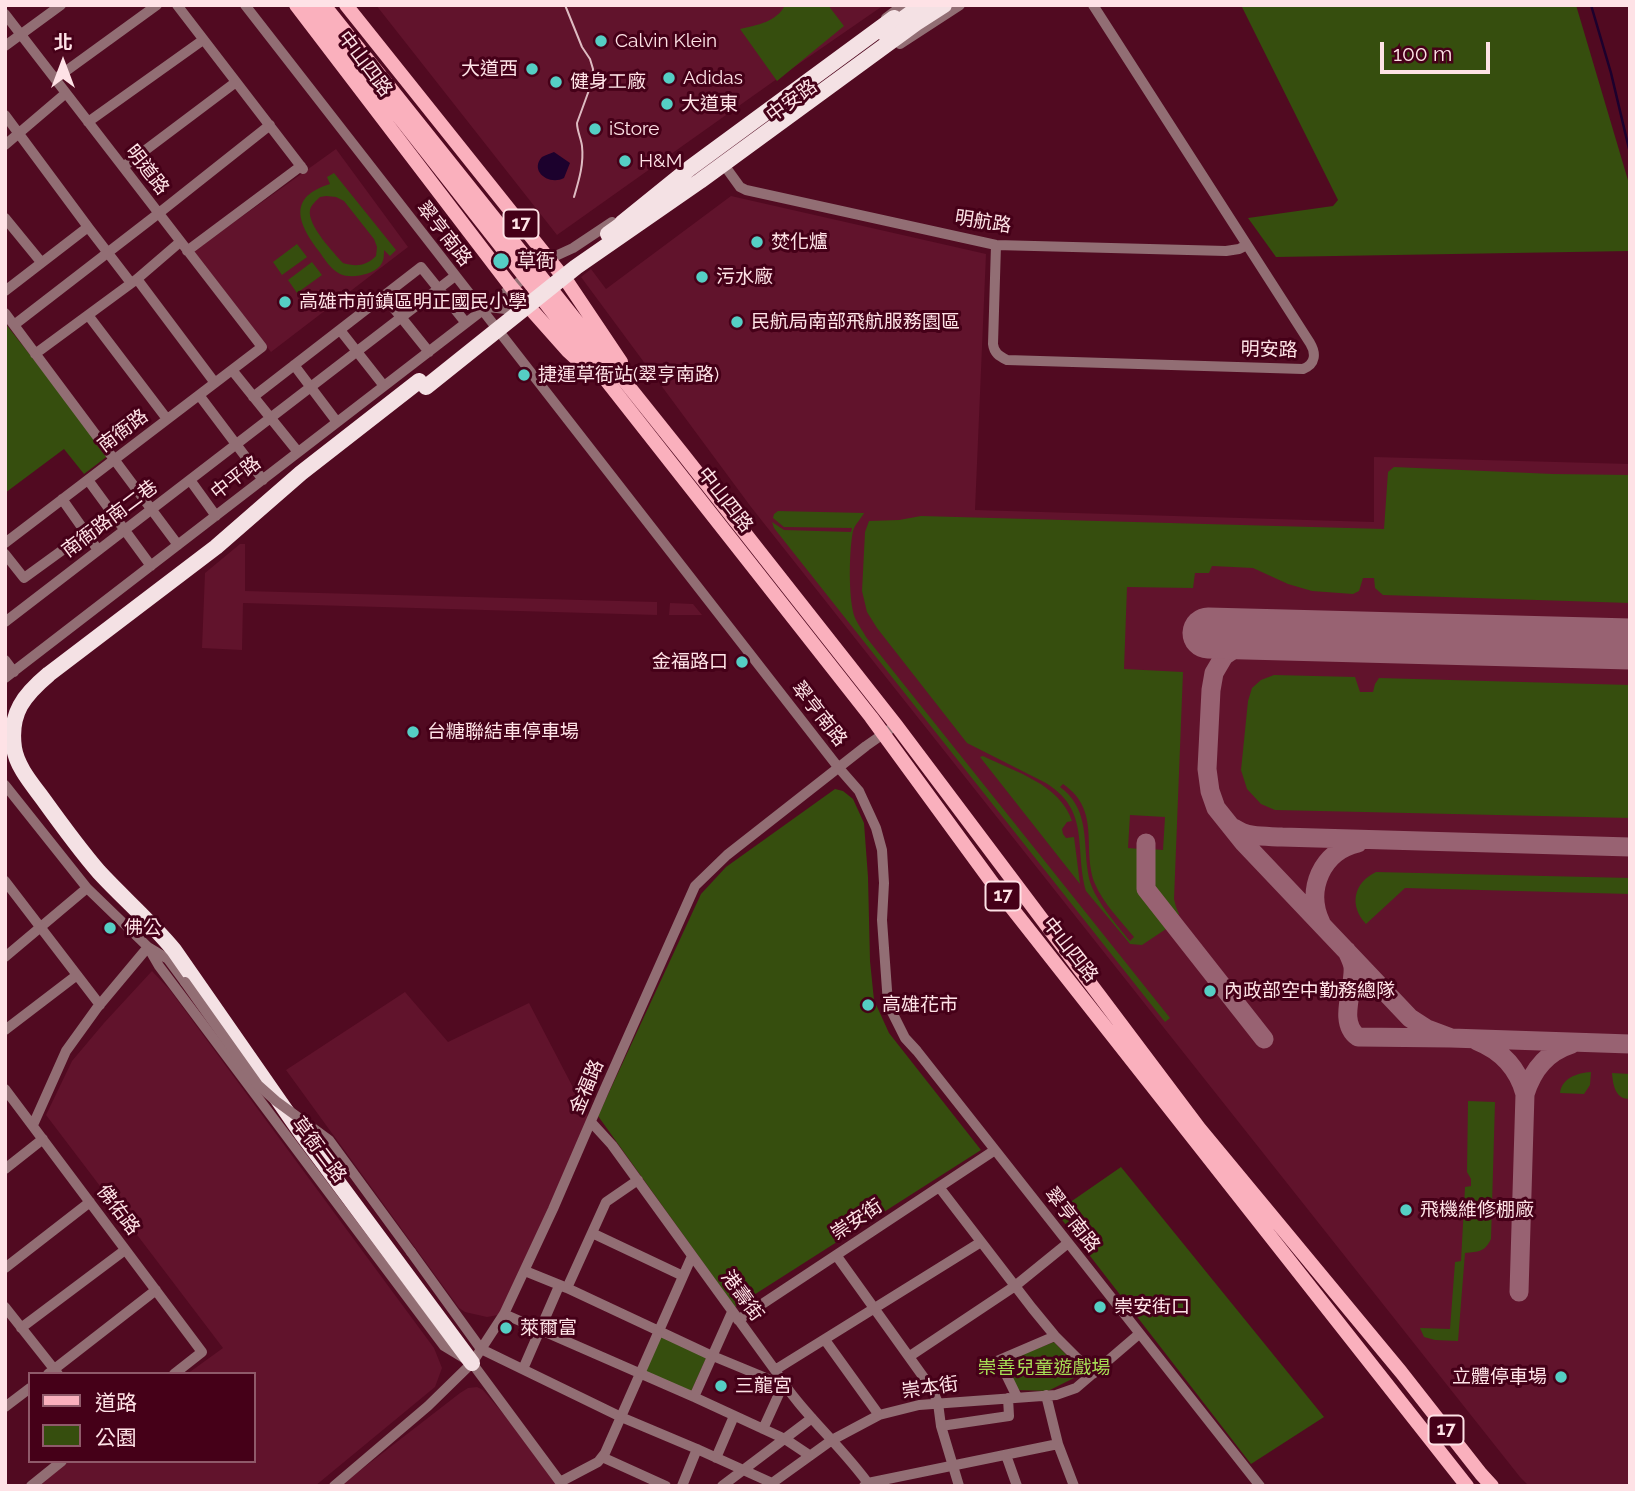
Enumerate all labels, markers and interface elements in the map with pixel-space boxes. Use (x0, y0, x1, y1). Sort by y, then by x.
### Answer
street label: 中山四路 (333, 27, 397, 101)
north arrow (28, 28, 98, 98)
scale bar (1383, 28, 1493, 72)
place label: Calvin Klein (615, 30, 717, 52)
text: 北 (53, 31, 73, 53)
marker: Calvin Klein (593, 33, 609, 49)
text: 100 m (1393, 41, 1452, 66)
place label: 大道西 (461, 58, 518, 80)
marker: 大道西 (524, 61, 540, 77)
place label: Adidas (683, 67, 743, 89)
marker: Adidas (661, 70, 677, 86)
place label: 健身工廠 (570, 71, 646, 93)
marker: 健身工廠 (548, 74, 564, 90)
street label: 中安路 (762, 75, 822, 127)
place label: 大道東 (681, 93, 738, 115)
marker: 大道東 (659, 96, 675, 112)
place label: iStore (609, 118, 660, 140)
marker: iStore (587, 121, 603, 137)
street label: 明道路 (120, 141, 174, 199)
place label: H&M (639, 150, 682, 172)
marker: H&M (617, 153, 633, 169)
street label: 翠亨南路 (412, 197, 476, 271)
street label: 明航路 (953, 206, 1013, 238)
road number: 17 (504, 210, 538, 238)
place label: 焚化爐 (771, 231, 828, 253)
marker: 焚化爐 (749, 234, 765, 250)
place label: 草衙 (517, 250, 555, 272)
marker: 草衙 (491, 251, 511, 271)
place label: 污水廠 (716, 266, 773, 288)
marker: 污水廠 (694, 269, 710, 285)
place label: 高雄市前鎮區明正國民小學 (299, 291, 527, 313)
marker: 高雄市前鎮區明正國民小學 (277, 294, 293, 310)
place label: 民航局南部飛航服務園區 (751, 311, 960, 333)
marker: 民航局南部飛航服務園區 (729, 314, 745, 330)
street label: 明安路 (1240, 338, 1298, 362)
place label: 捷運草衙站(翠亨南路) (538, 364, 719, 386)
marker: 捷運草衙站(翠亨南路) (516, 367, 532, 383)
street label: 南衙路 (93, 405, 153, 457)
street label: 中平路 (207, 451, 265, 505)
street label: 中山四路 (693, 463, 757, 537)
street label: 南衙路南二巷 (58, 476, 162, 562)
place label: 金福路口 (652, 651, 728, 673)
marker: 金福路口 (734, 654, 750, 670)
street label: 翠亨南路 (787, 677, 851, 751)
place label: 台糖聯結車停車場 (427, 721, 579, 743)
marker: 台糖聯結車停車場 (405, 724, 421, 740)
road number: 17 (986, 882, 1020, 911)
street label: 中山四路 (1038, 913, 1102, 987)
place label: 佛公 (124, 917, 162, 939)
marker: 佛公 (102, 920, 118, 936)
place label: 內政部空中勤務總隊 (1224, 980, 1395, 1002)
marker: 內政部空中勤務總隊 (1202, 983, 1218, 999)
place label: 高雄花市 (882, 994, 958, 1016)
marker: 高雄花市 (860, 997, 876, 1013)
street label: 金福路 (565, 1056, 609, 1118)
street label: 草衙二路 (287, 1113, 351, 1187)
street label: 佛佑路 (92, 1180, 144, 1240)
street label: 翠亨南路 (1040, 1183, 1104, 1257)
street label: 崇安街 (827, 1195, 887, 1245)
place label: 飛機維修棚廠 (1420, 1199, 1534, 1221)
marker: 飛機維修棚廠 (1398, 1202, 1414, 1218)
street label: 港壽街 (716, 1266, 768, 1326)
place label: 崇安街口 (1114, 1296, 1190, 1318)
marker: 崇安街口 (1092, 1299, 1108, 1315)
place label: 萊爾富 (520, 1317, 577, 1339)
marker: 萊爾富 (498, 1320, 514, 1336)
park label: 崇善兒童遊戲場 (978, 1357, 1110, 1379)
place label: 立體停車場 (1452, 1366, 1547, 1388)
marker: 立體停車場 (1553, 1369, 1569, 1385)
legend (28, 1372, 256, 1463)
street label: 崇本街 (900, 1373, 960, 1403)
place label: 三龍宮 (735, 1375, 792, 1397)
marker: 三龍宮 (713, 1378, 729, 1394)
text: 道路 (95, 1390, 137, 1415)
road number: 17 (1428, 1415, 1464, 1444)
text: 公園 (95, 1425, 137, 1450)

